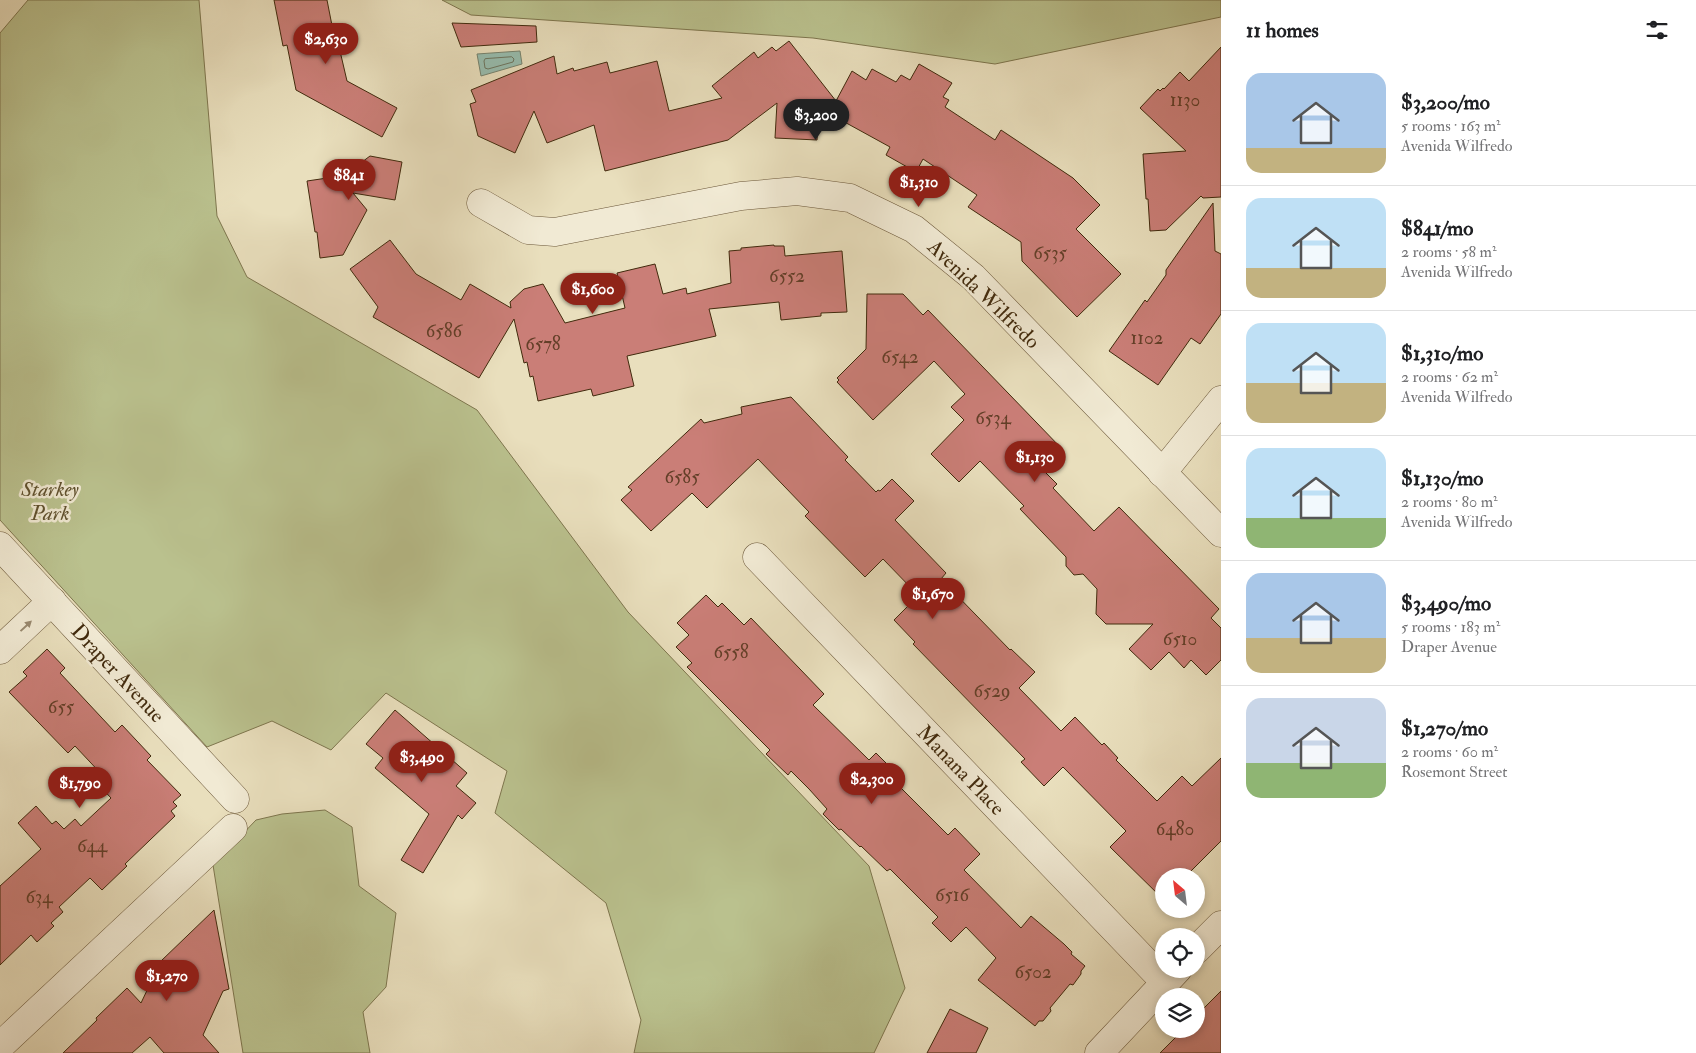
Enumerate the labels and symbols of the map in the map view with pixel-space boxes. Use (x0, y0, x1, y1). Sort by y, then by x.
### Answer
pin: $2,630 (285, 22, 367, 65)
house number: 1130 (1170, 88, 1200, 112)
pin: $3,200 (775, 98, 857, 141)
pin: $841 (319, 158, 379, 201)
pin: $1,310 (878, 166, 960, 208)
street label: Avenida Wilfredo (921, 233, 1046, 355)
house number: 6535 (1033, 241, 1067, 265)
house number: 6552 (769, 264, 805, 288)
pin: $1,600 (552, 272, 634, 315)
house number: 6586 (426, 319, 464, 343)
house number: 1102 (1131, 326, 1163, 350)
house number: 6578 (525, 332, 561, 356)
house number: 6542 (881, 345, 919, 369)
house number: 6534 (975, 406, 1011, 430)
pin: $1,130 (994, 440, 1076, 483)
house number: 6585 (664, 465, 700, 489)
park label: Starkey Park (20, 476, 80, 527)
pin: $1,670 (892, 578, 974, 620)
street label: Draper Avenue (65, 618, 171, 729)
one-way arrow (20, 620, 32, 632)
house number: 6510 (1163, 627, 1197, 651)
house number: 6558 (713, 640, 749, 664)
house number: 6529 (973, 679, 1011, 703)
house number: 655 (48, 695, 75, 719)
street label: Manana Place (911, 719, 1011, 822)
pin: $3,490 (381, 740, 463, 783)
pin: $2,300 (831, 762, 913, 805)
pin: $1,790 (39, 766, 121, 809)
house number: 6480 (1156, 817, 1194, 841)
house number: 644 (77, 834, 108, 858)
north arrow (1155, 868, 1205, 918)
house number: 6516 (935, 883, 971, 907)
house number: 634 (25, 885, 53, 909)
pin: $1,270 (126, 960, 208, 1002)
house number: 6502 (1014, 960, 1052, 984)

